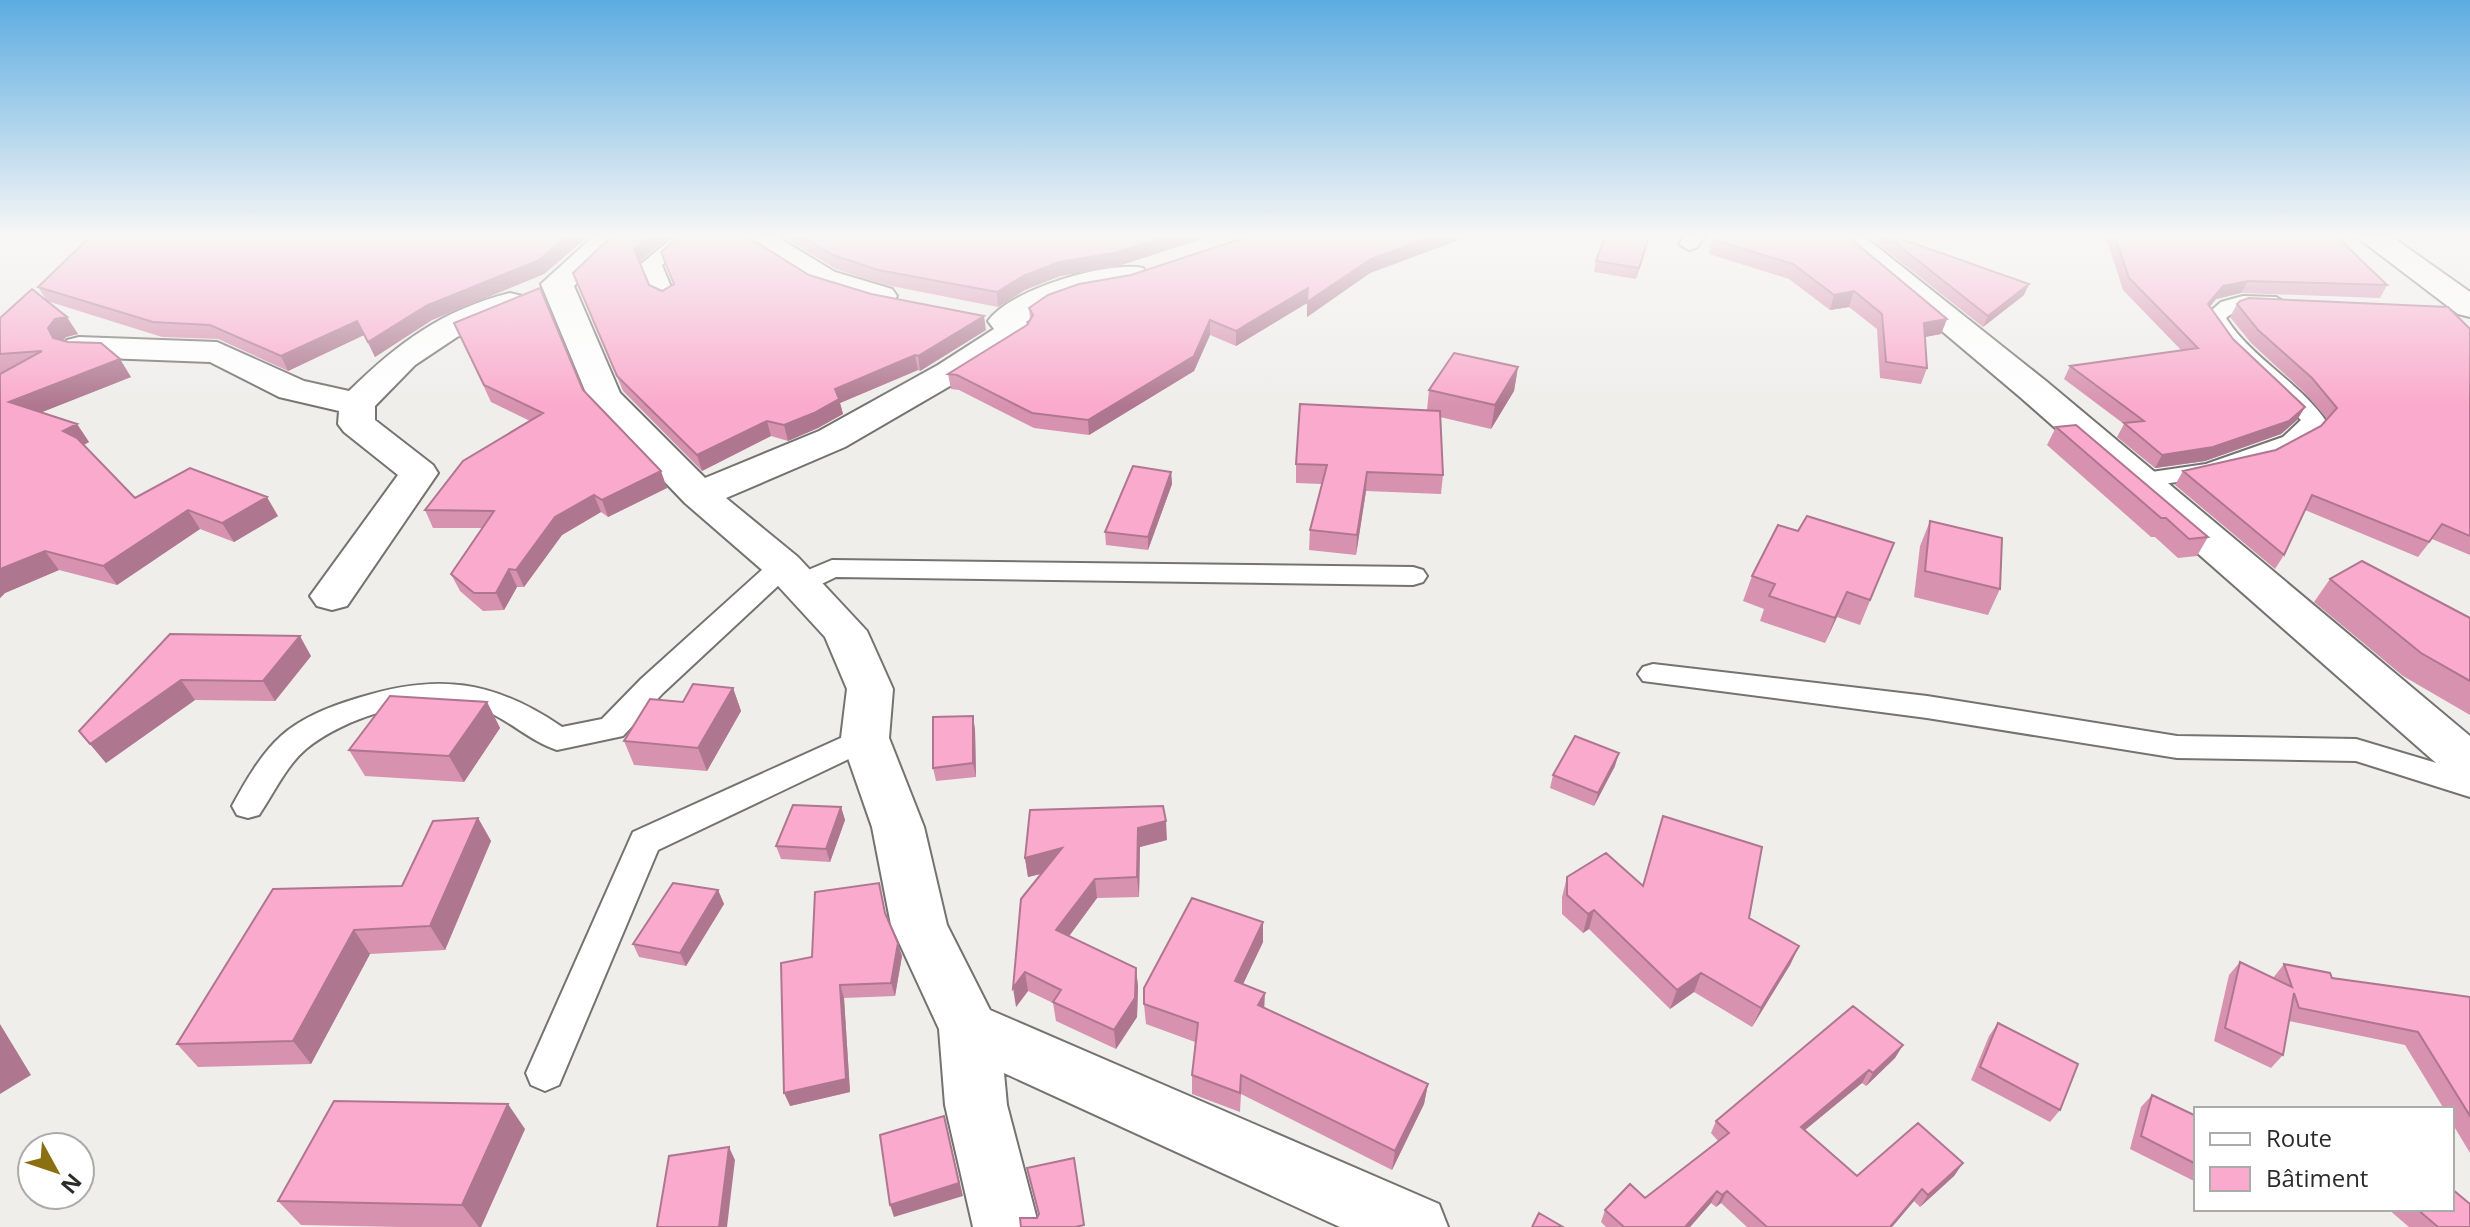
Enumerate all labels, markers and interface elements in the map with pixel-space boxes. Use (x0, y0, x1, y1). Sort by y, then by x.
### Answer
legend (2194, 1107, 2454, 1211)
text: Route (2266, 1121, 2332, 1154)
north arrow (16, 1131, 96, 1211)
text: Bâtiment (2266, 1161, 2368, 1194)
text: N (55, 1168, 89, 1201)

